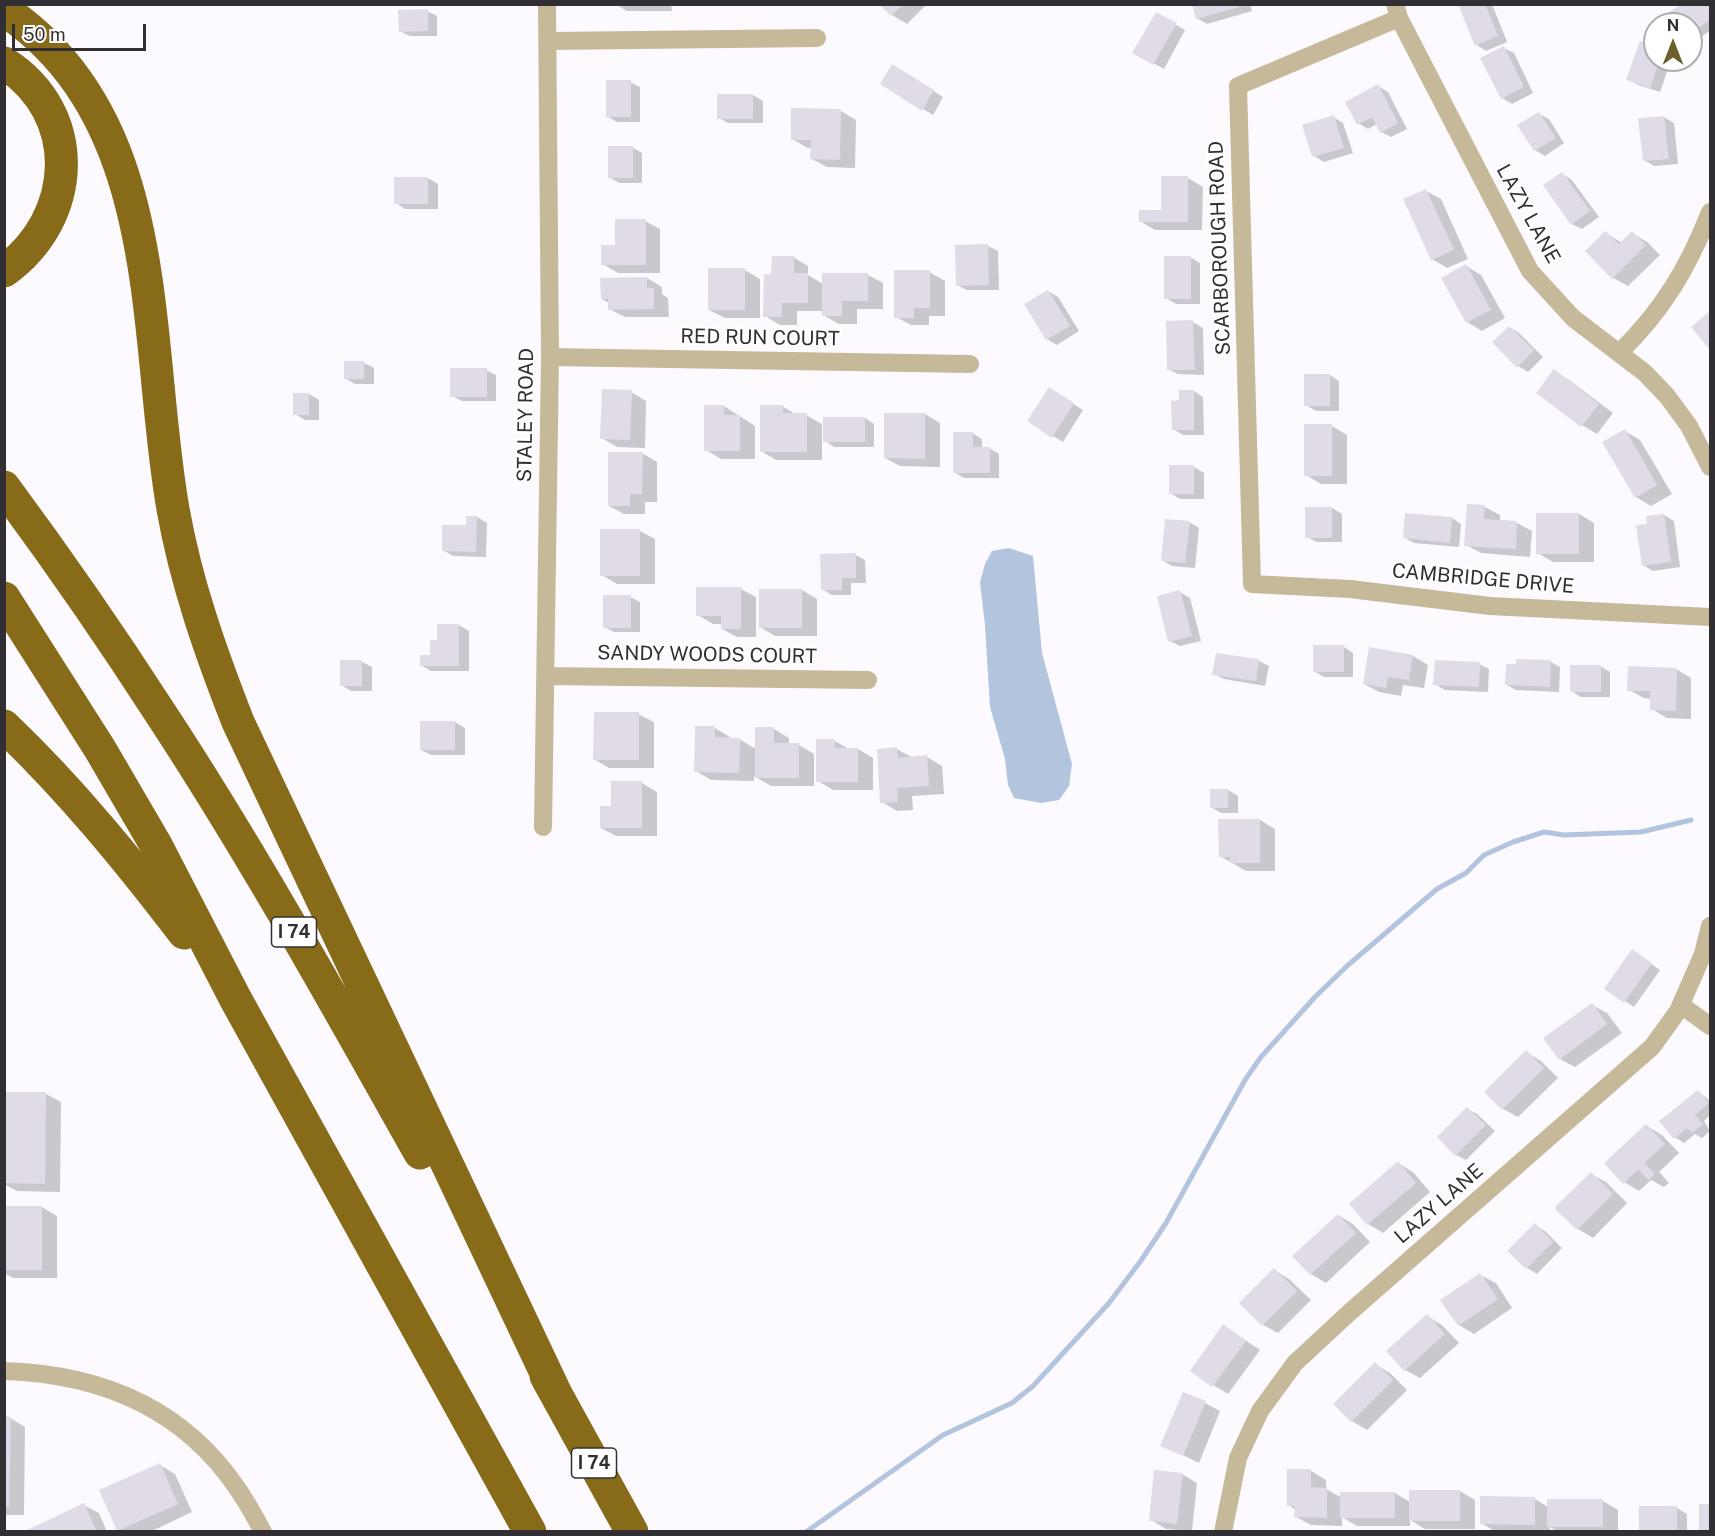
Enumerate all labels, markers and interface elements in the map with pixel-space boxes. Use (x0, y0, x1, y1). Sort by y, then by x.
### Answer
scale bar (15, 12, 148, 50)
north arrow (1643, 12, 1703, 72)
text: N (1667, 16, 1679, 35)
text: 50 m (23, 24, 66, 45)
street label: SCARBOROUGH ROAD (1204, 140, 1236, 356)
street label: LAZY LANE (1491, 160, 1565, 268)
street label: RED RUN COURT (680, 325, 840, 351)
street label: STALEY ROAD (513, 348, 539, 482)
street label: CAMBRIDGE DRIVE (1391, 559, 1575, 599)
street label: SANDY WOODS COURT (597, 641, 817, 669)
road number: I 74 (272, 917, 316, 947)
street label: LAZY LANE (1390, 1159, 1488, 1249)
road number: I 74 (572, 1448, 616, 1478)

